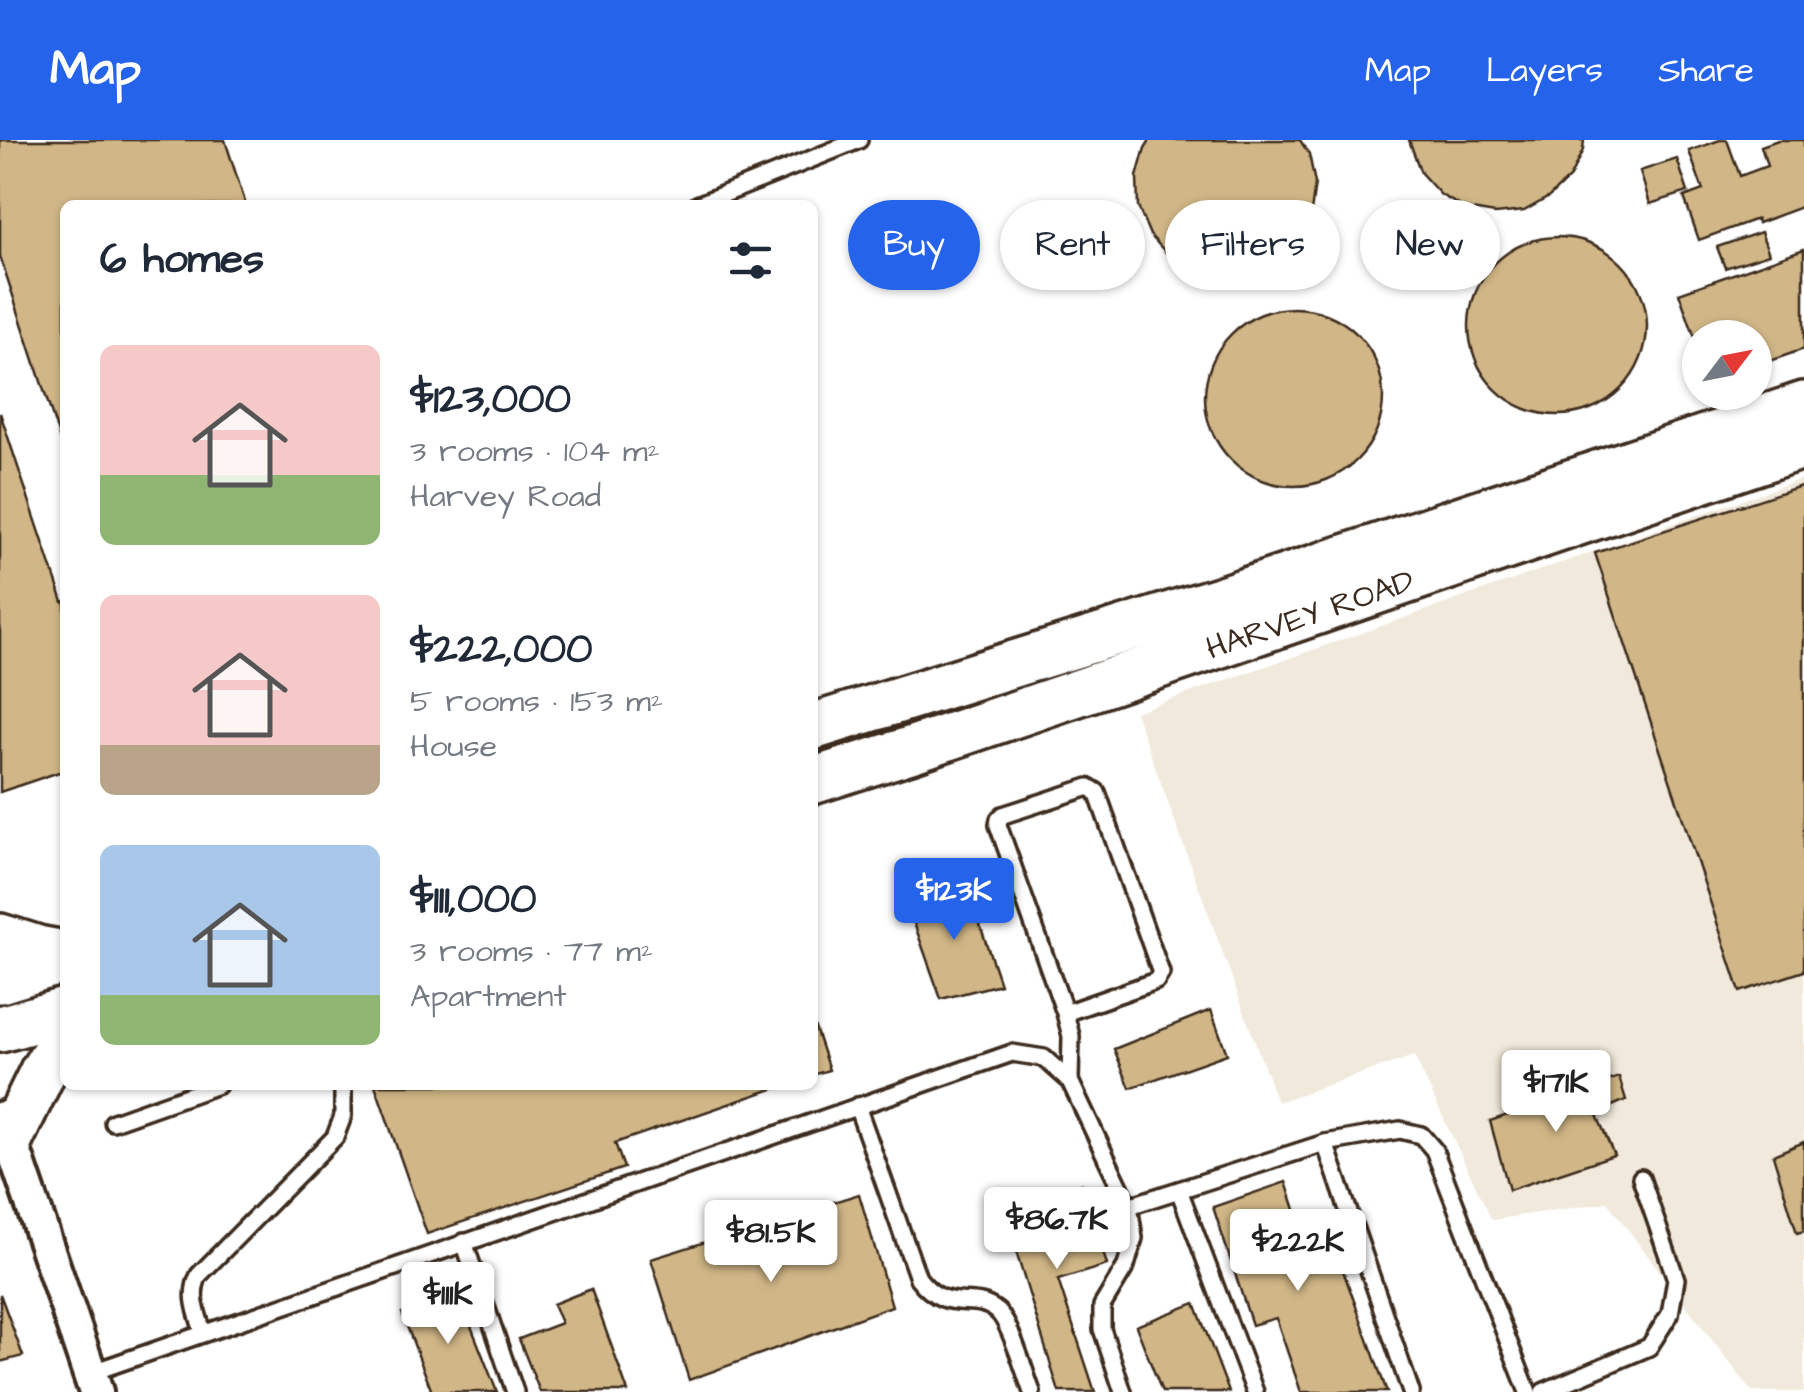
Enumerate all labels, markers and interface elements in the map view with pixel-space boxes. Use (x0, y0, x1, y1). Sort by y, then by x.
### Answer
text: Map (50, 37, 141, 103)
text: Map (1365, 46, 1431, 95)
text: Layers (1486, 46, 1603, 95)
text: Share (1658, 46, 1754, 95)
chip: Buy (848, 200, 980, 290)
chip: Rent (1000, 200, 1145, 290)
chip: Filters (1165, 200, 1340, 290)
chip: New (1360, 200, 1500, 290)
text: 6 homes (100, 231, 264, 289)
icon: filters (723, 233, 778, 288)
north arrow (1682, 320, 1772, 410)
map controls (1682, 320, 1772, 410)
text: $123,000 (410, 371, 571, 429)
icon: home (180, 385, 300, 505)
text: 3 rooms · 104 m² (410, 429, 660, 474)
text: Harvey Road (410, 474, 601, 519)
street label: HARVEY ROAD (1200, 559, 1420, 671)
text: $222,000 (410, 621, 592, 679)
icon: home (180, 635, 300, 755)
text: 5 rooms · 153 m² (410, 679, 663, 724)
text: House (410, 724, 497, 769)
pin: $123K (884, 858, 1024, 943)
text: $123K (916, 868, 992, 913)
text: $111,000 (410, 871, 536, 929)
icon: home (180, 885, 300, 1005)
text: 3 rooms · 77 m² (410, 929, 653, 974)
text: Apartment (410, 974, 566, 1019)
pin: $171K (1486, 1050, 1626, 1135)
text: $171K (1523, 1060, 1589, 1105)
pin: $86.7K (976, 1187, 1138, 1272)
text: $86.7K (1006, 1197, 1108, 1242)
pin: $81.5K (690, 1200, 852, 1285)
pin: $222K (1228, 1209, 1368, 1294)
text: $81.5K (726, 1210, 816, 1255)
text: $222K (1252, 1219, 1344, 1264)
pin: $111K (378, 1262, 518, 1347)
text: $111K (423, 1272, 473, 1317)

